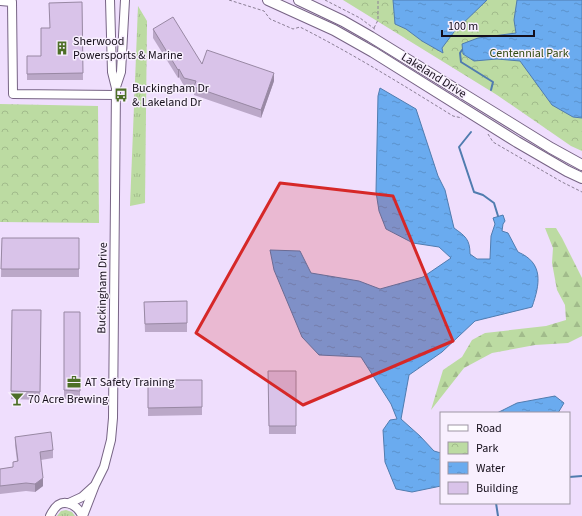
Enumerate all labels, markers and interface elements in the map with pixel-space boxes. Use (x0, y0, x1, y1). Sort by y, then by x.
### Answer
scale bar (442, 12, 534, 38)
text: 100 m (448, 18, 478, 35)
place label: Sherwood Powersports & Marine (73, 33, 183, 64)
building icon: Sherwood Powersports & Marine (54, 40, 70, 56)
park label: Centennial Park (489, 45, 569, 62)
street label: Lakeland Drive (398, 49, 470, 102)
place label: Buckingham Dr & Lakeland Dr (132, 80, 210, 111)
bus stop icon: Buckingham Dr & Lakeland Dr (113, 87, 129, 103)
street label: Buckingham Drive (93, 242, 112, 334)
office icon: AT Safety Training (66, 374, 82, 390)
place label: AT Safety Training (85, 374, 174, 391)
bar icon: 70 Acre Brewing (9, 391, 25, 407)
place label: 70 Acre Brewing (28, 391, 108, 408)
legend (440, 412, 570, 504)
text: Road (476, 420, 502, 437)
text: Park (476, 440, 498, 457)
text: Water (476, 460, 506, 477)
text: Building (476, 480, 518, 497)

